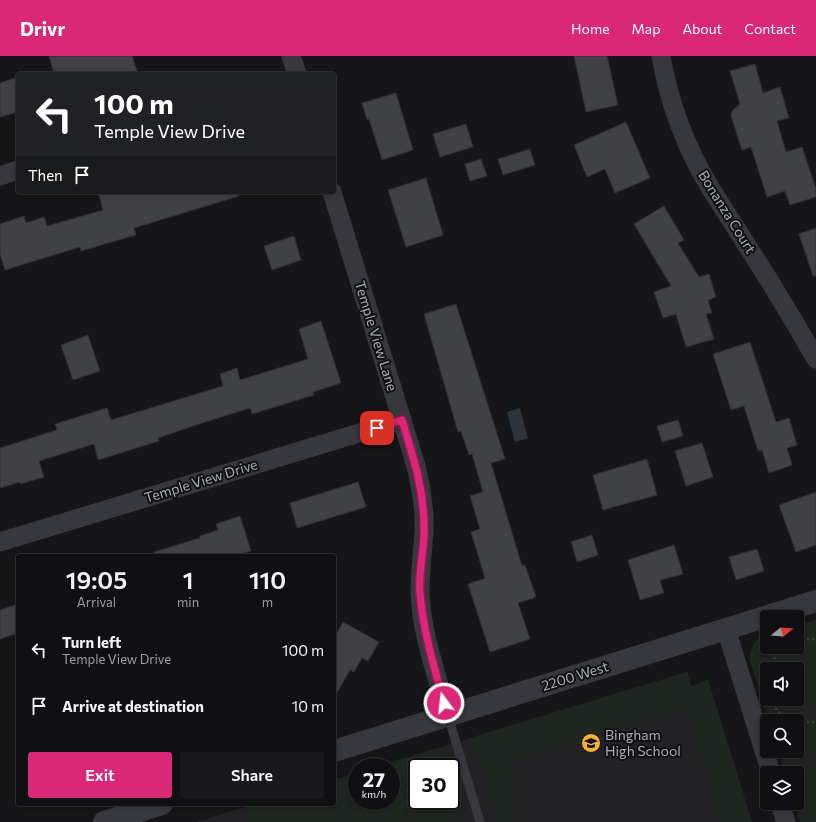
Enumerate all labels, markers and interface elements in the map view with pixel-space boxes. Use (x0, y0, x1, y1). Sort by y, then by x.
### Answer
text: Drivr (20, 17, 65, 40)
text: Home (571, 20, 610, 37)
text: Map (632, 20, 660, 37)
text: About (682, 20, 722, 37)
text: Contact (744, 20, 796, 37)
text: 100 m (94, 86, 174, 120)
icon: left (28, 88, 80, 140)
text: Temple View Drive (94, 120, 245, 142)
icon: arrive (71, 164, 93, 186)
text: Then (28, 166, 63, 184)
street label: Bonanza Court (695, 167, 760, 257)
street label: Temple View Lane (352, 279, 401, 393)
pin (360, 411, 394, 445)
icon: arrive (366, 417, 388, 439)
street label: Temple View Drive (142, 455, 260, 506)
text: 19:05 (66, 565, 127, 594)
text: 1 (183, 565, 193, 594)
text: 110 (249, 565, 286, 594)
text: Arrival (77, 594, 116, 610)
text: min (177, 594, 199, 610)
text: m (262, 594, 273, 610)
north arrow (760, 610, 804, 654)
map controls (760, 610, 804, 810)
text: Turn left (62, 633, 121, 651)
icon: left (28, 639, 50, 661)
text: 100 m (282, 641, 324, 659)
text: Temple View Drive (62, 651, 171, 667)
street label: 2200 West (539, 657, 611, 694)
button: sound (760, 662, 804, 706)
position arrow (423, 682, 465, 724)
icon: arrive (28, 695, 50, 717)
text: Arrive at destination (62, 697, 204, 715)
text: 10 m (292, 697, 324, 715)
button: search (760, 714, 804, 758)
place label: Bingham High School (605, 726, 681, 759)
school or university icon: Bingham High School (580, 732, 602, 754)
button: Exit (28, 752, 172, 798)
button: Share (180, 752, 324, 798)
speed limit sign: 30 (408, 758, 460, 810)
button: layers (760, 766, 804, 810)
text: 27 (363, 767, 385, 791)
text: km/h (362, 788, 386, 800)

